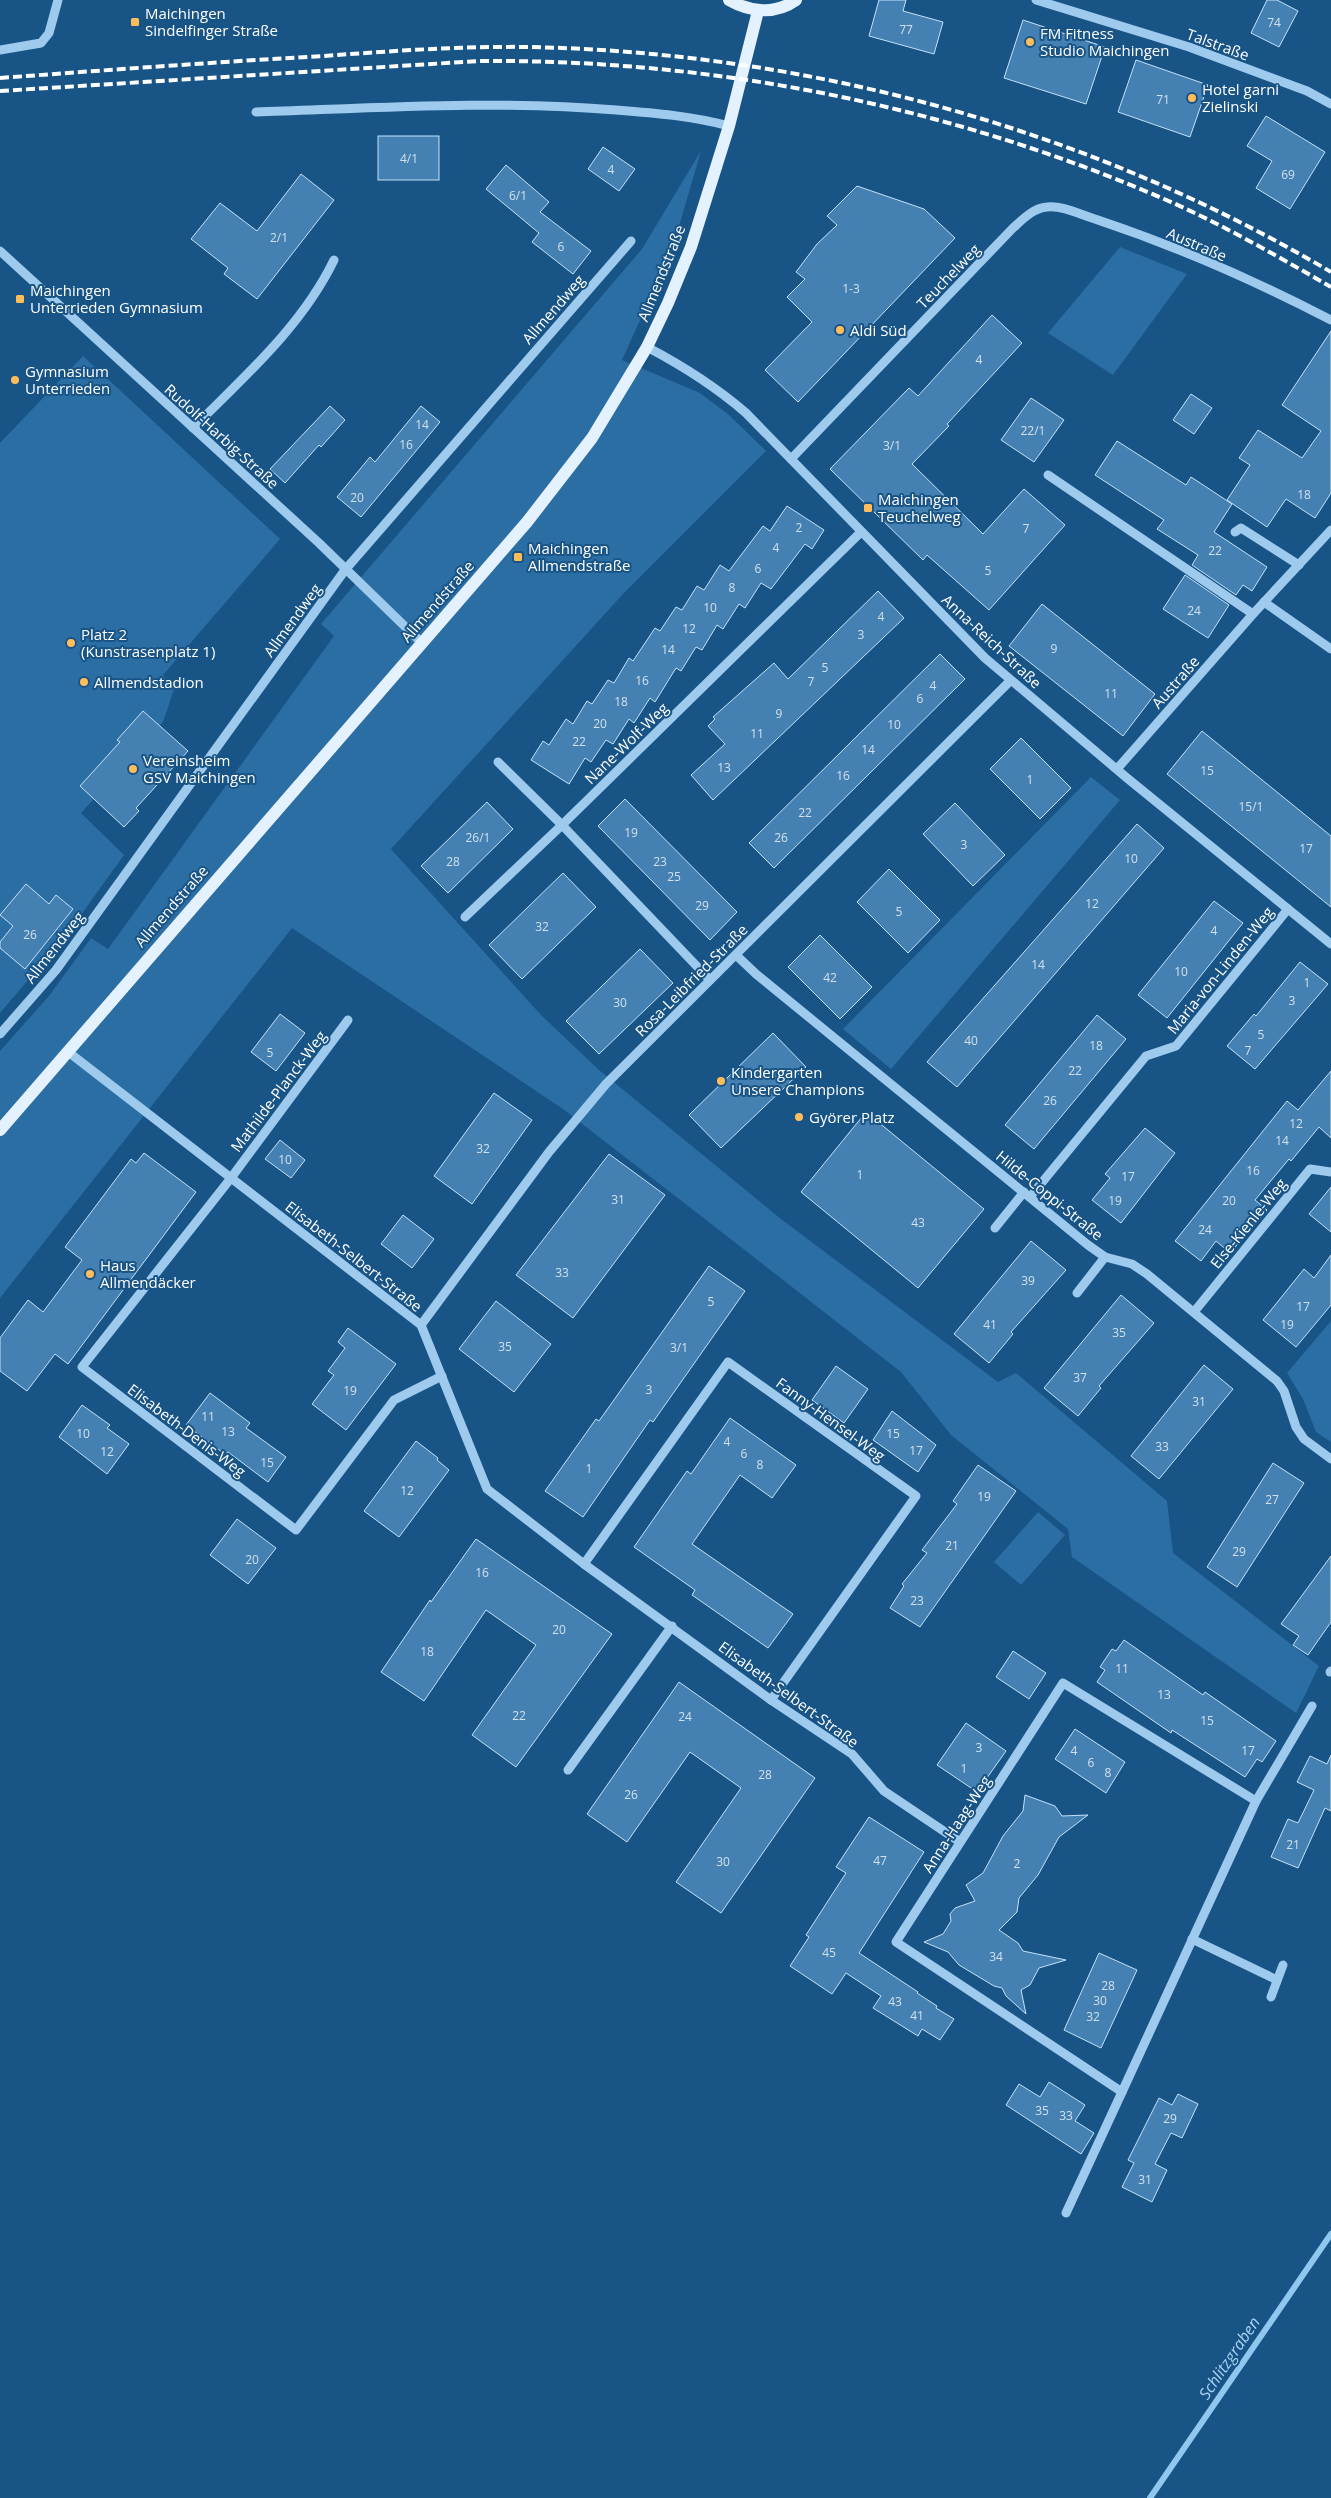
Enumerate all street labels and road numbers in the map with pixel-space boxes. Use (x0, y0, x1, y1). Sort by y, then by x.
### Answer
street label: Talstraße (1184, 23, 1252, 65)
street label: Allmendstraße (633, 222, 689, 324)
street label: Austraße (1164, 222, 1230, 266)
street label: Teuchelweg (912, 239, 984, 313)
street label: Allmendweg (517, 270, 589, 348)
street label: Rudolf-Harbig-Straße (160, 379, 284, 493)
street label: Allmendstraße (396, 556, 478, 646)
street label: Allmendweg (259, 579, 325, 661)
street label: Anna-Reich-Straße (938, 590, 1046, 692)
street label: Austraße (1147, 652, 1203, 712)
street label: Nane-Wolf-Weg (580, 698, 672, 788)
street label: Allmendstraße (130, 861, 212, 951)
street label: Maria-von-Linden-Weg (1162, 902, 1278, 1038)
street label: Allmendweg (20, 907, 88, 987)
street label: Rosa-Leibfried-Straße (631, 920, 751, 1040)
street label: Mathilde-Planck-Weg (226, 1026, 330, 1156)
street label: Hilde-Coppi-Straße (992, 1146, 1108, 1244)
street label: Else-Kienle-Weg (1205, 1174, 1291, 1272)
street label: Elisabeth-Selbert-Straße (281, 1196, 427, 1316)
street label: Fanny-Hensel-Weg (772, 1373, 890, 1465)
street label: Elisabeth-Denis-Weg (124, 1379, 250, 1481)
street label: Elisabeth-Selbert-Straße (715, 1636, 863, 1752)
street label: Anna-Haag-Weg (917, 1772, 995, 1876)

